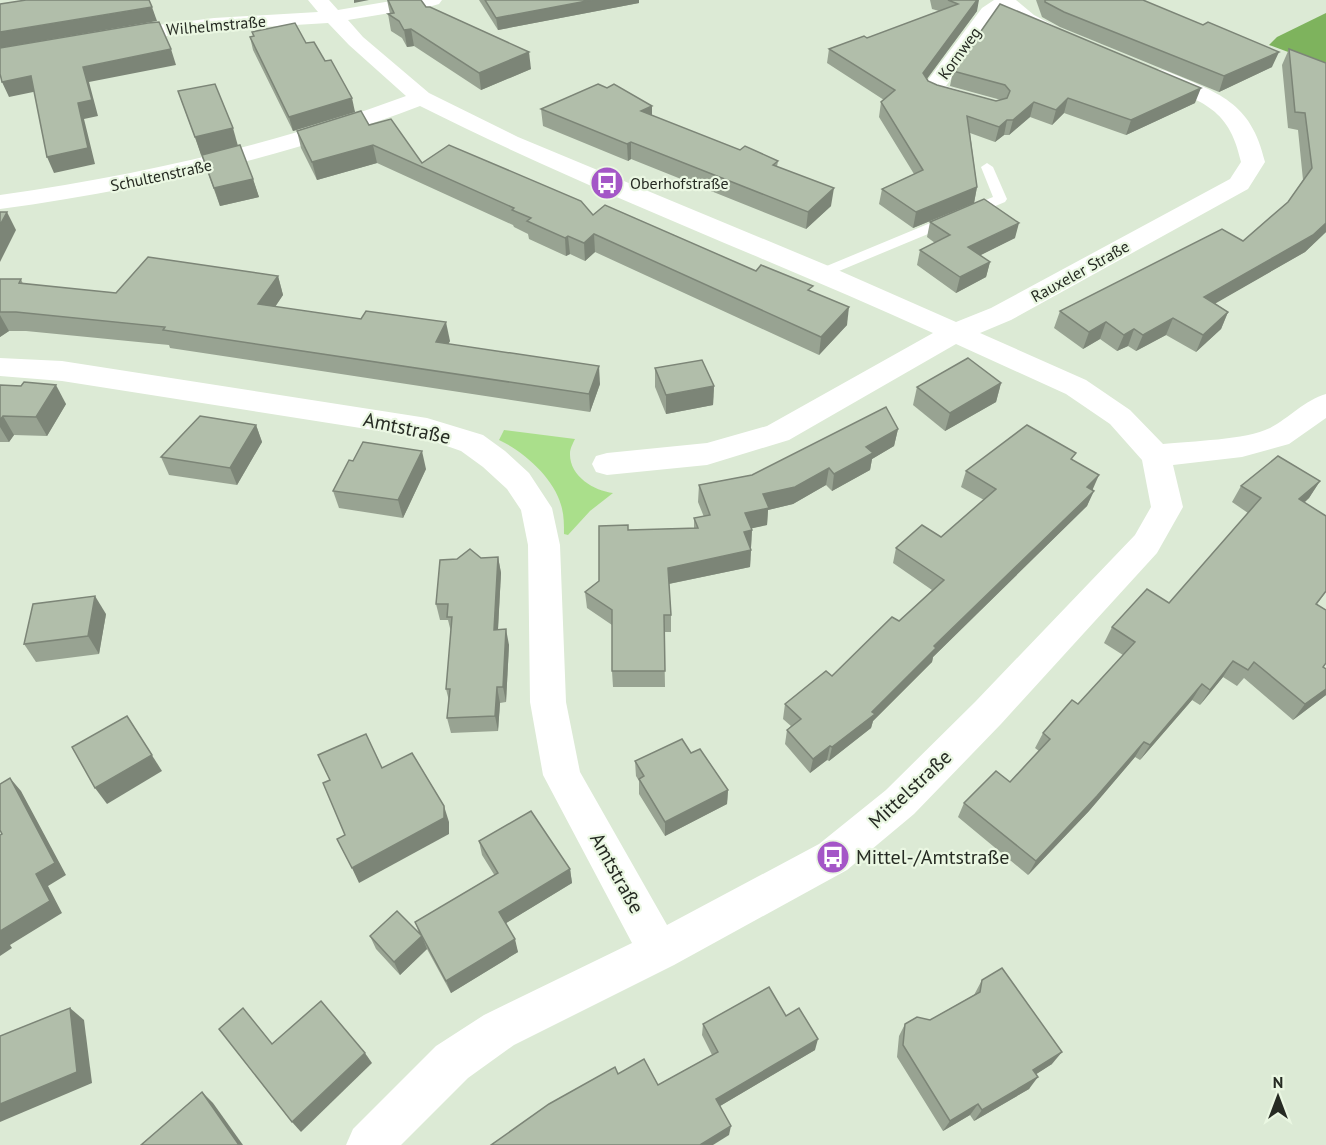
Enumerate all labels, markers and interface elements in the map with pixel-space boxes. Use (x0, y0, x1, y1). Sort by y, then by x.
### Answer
street label: Wilhelmstraße (165, 11, 267, 39)
street label: Kornweg (933, 23, 985, 83)
street label: Schultenstraße (109, 155, 213, 195)
bus stop icon: Oberhofstraße (589, 165, 625, 201)
place label: Oberhofstraße (630, 173, 729, 193)
street label: Rauxeler Straße (1027, 236, 1133, 306)
street label: Amtstraße (361, 406, 453, 450)
street label: Mittelstraße (863, 744, 957, 834)
street label: Amtstraße (584, 828, 650, 918)
bus stop icon: Mittel-/Amtstraße (815, 839, 851, 875)
place label: Mittel-/Amtstraße (856, 844, 1009, 870)
north arrow (1248, 1067, 1308, 1127)
text: N (1273, 1072, 1283, 1092)

